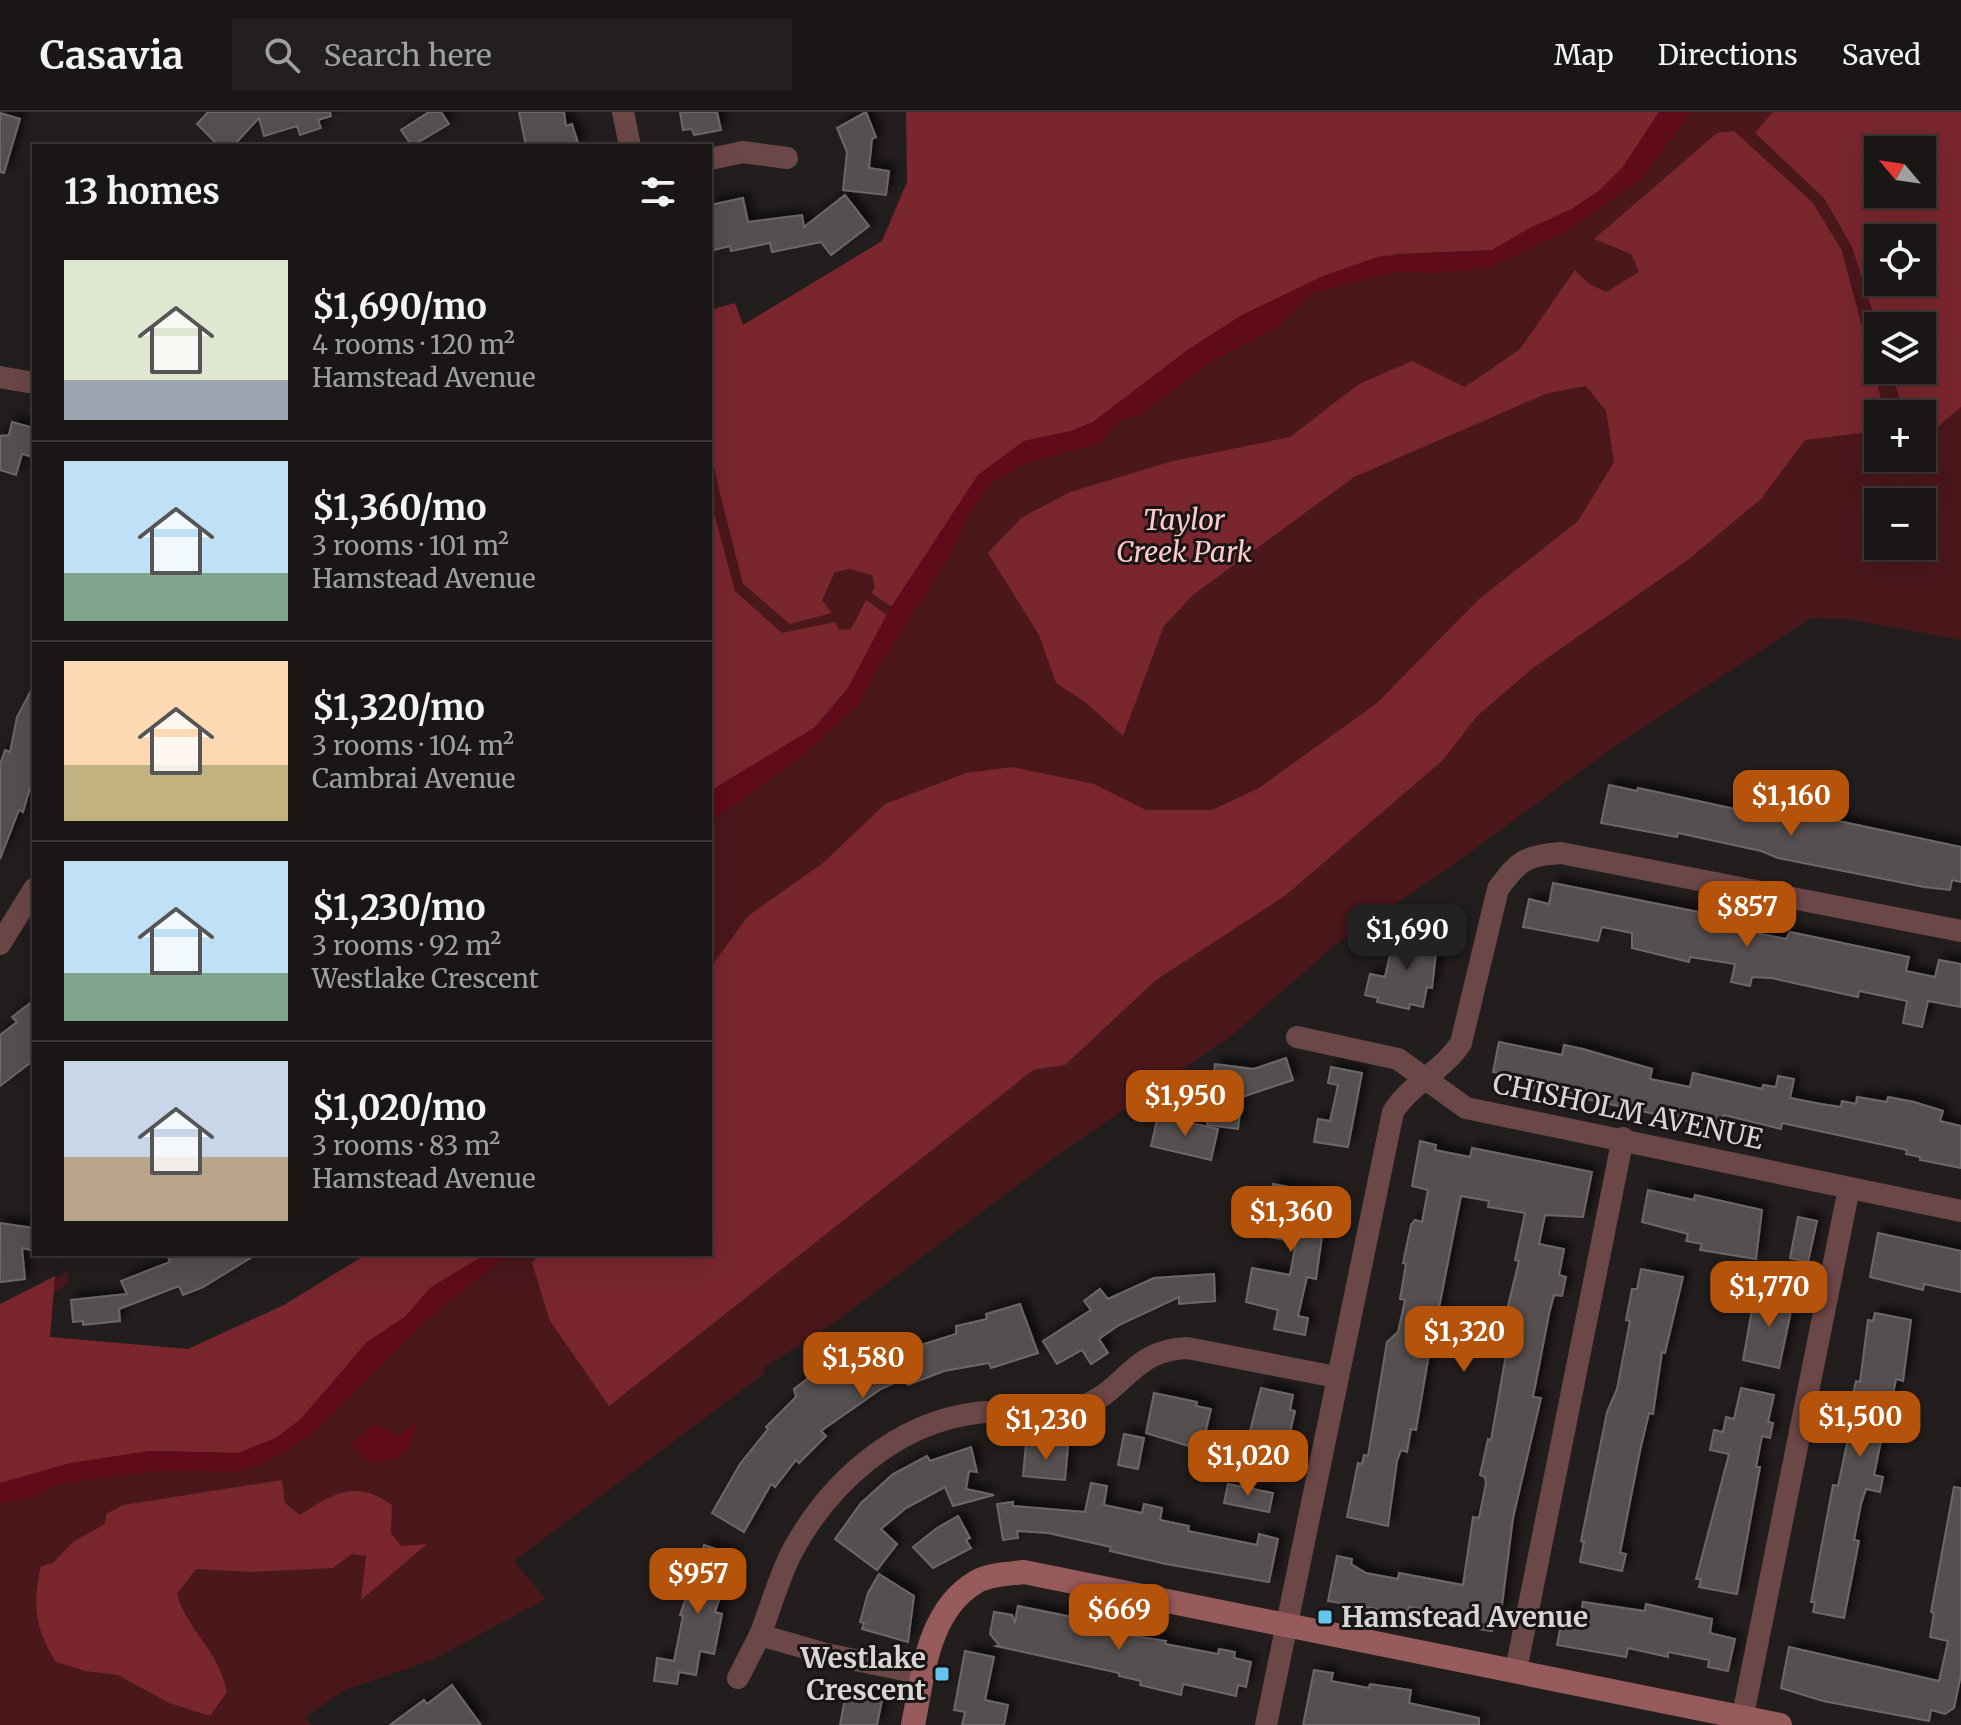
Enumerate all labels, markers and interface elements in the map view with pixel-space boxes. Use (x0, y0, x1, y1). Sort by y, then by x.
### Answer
search box (232, 19, 792, 91)
text: Casavia (40, 32, 184, 79)
icon: search (260, 33, 304, 77)
text: Search here (324, 36, 492, 74)
text: Map (1554, 37, 1614, 73)
text: Directions (1658, 37, 1798, 73)
text: Saved (1842, 37, 1921, 73)
north arrow (1864, 136, 1936, 208)
map controls (1864, 136, 1936, 560)
icon: filters (636, 170, 680, 214)
text: 13 homes (64, 171, 220, 213)
button: locate (1864, 224, 1936, 296)
text: $1,690/mo (312, 286, 487, 328)
icon: home (128, 292, 224, 388)
button: layers (1864, 312, 1936, 384)
text: 4 rooms · 120 m² (312, 328, 515, 361)
text: Hamstead Avenue (312, 361, 535, 394)
button: + (1864, 400, 1936, 472)
text: $1,360/mo (312, 487, 486, 529)
button: − (1864, 488, 1936, 560)
icon: home (128, 493, 224, 589)
park label: Taylor Creek Park (1116, 502, 1252, 570)
text: 3 rooms · 101 m² (312, 529, 509, 562)
text: Hamstead Avenue (312, 562, 535, 595)
text: $1,320/mo (312, 687, 485, 729)
icon: home (128, 693, 224, 789)
text: 3 rooms · 104 m² (312, 729, 514, 762)
text: Cambrai Avenue (312, 762, 515, 795)
pin: $1,160 (1726, 770, 1856, 838)
text: $1,160 (1751, 779, 1831, 812)
pin: $857 (1700, 881, 1794, 949)
text: $1,230/mo (312, 887, 486, 929)
text: $857 (1716, 890, 1778, 923)
icon: home (128, 893, 224, 989)
pin: $1,690 (1342, 904, 1472, 972)
text: $1,690 (1365, 913, 1449, 946)
text: 3 rooms · 92 m² (312, 929, 501, 962)
text: Westlake Crescent (312, 962, 539, 995)
street label: CHISHOLM AVENUE (1490, 1065, 1767, 1157)
pin: $1,950 (1120, 1070, 1250, 1138)
text: $1,950 (1144, 1079, 1226, 1112)
text: $1,020/mo (312, 1087, 486, 1129)
icon: home (128, 1093, 224, 1189)
text: 3 rooms · 83 m² (312, 1129, 500, 1162)
text: Hamstead Avenue (312, 1162, 535, 1195)
pin: $1,360 (1226, 1186, 1356, 1254)
text: $1,360 (1249, 1195, 1333, 1228)
pin: $1,770 (1704, 1261, 1834, 1329)
text: $1,770 (1728, 1270, 1810, 1303)
pin: $1,320 (1399, 1306, 1529, 1374)
text: $1,320 (1423, 1315, 1505, 1348)
pin: $1,580 (798, 1332, 928, 1400)
text: $1,580 (821, 1341, 905, 1374)
pin: $1,500 (1795, 1391, 1925, 1459)
pin: $1,230 (981, 1394, 1111, 1462)
text: $1,500 (1817, 1400, 1903, 1433)
text: $1,230 (1004, 1403, 1088, 1436)
pin: $1,020 (1183, 1430, 1313, 1498)
text: $1,020 (1206, 1439, 1290, 1472)
pin: $957 (651, 1548, 745, 1616)
text: $957 (667, 1557, 729, 1590)
pin: $669 (1072, 1584, 1166, 1652)
text: $669 (1087, 1593, 1151, 1626)
place label: Hamstead Avenue (1341, 1599, 1588, 1635)
marker: Hamstead Avenue (1316, 1608, 1334, 1626)
place label: Westlake Crescent (799, 1640, 926, 1708)
marker: Westlake Crescent (933, 1665, 951, 1683)

